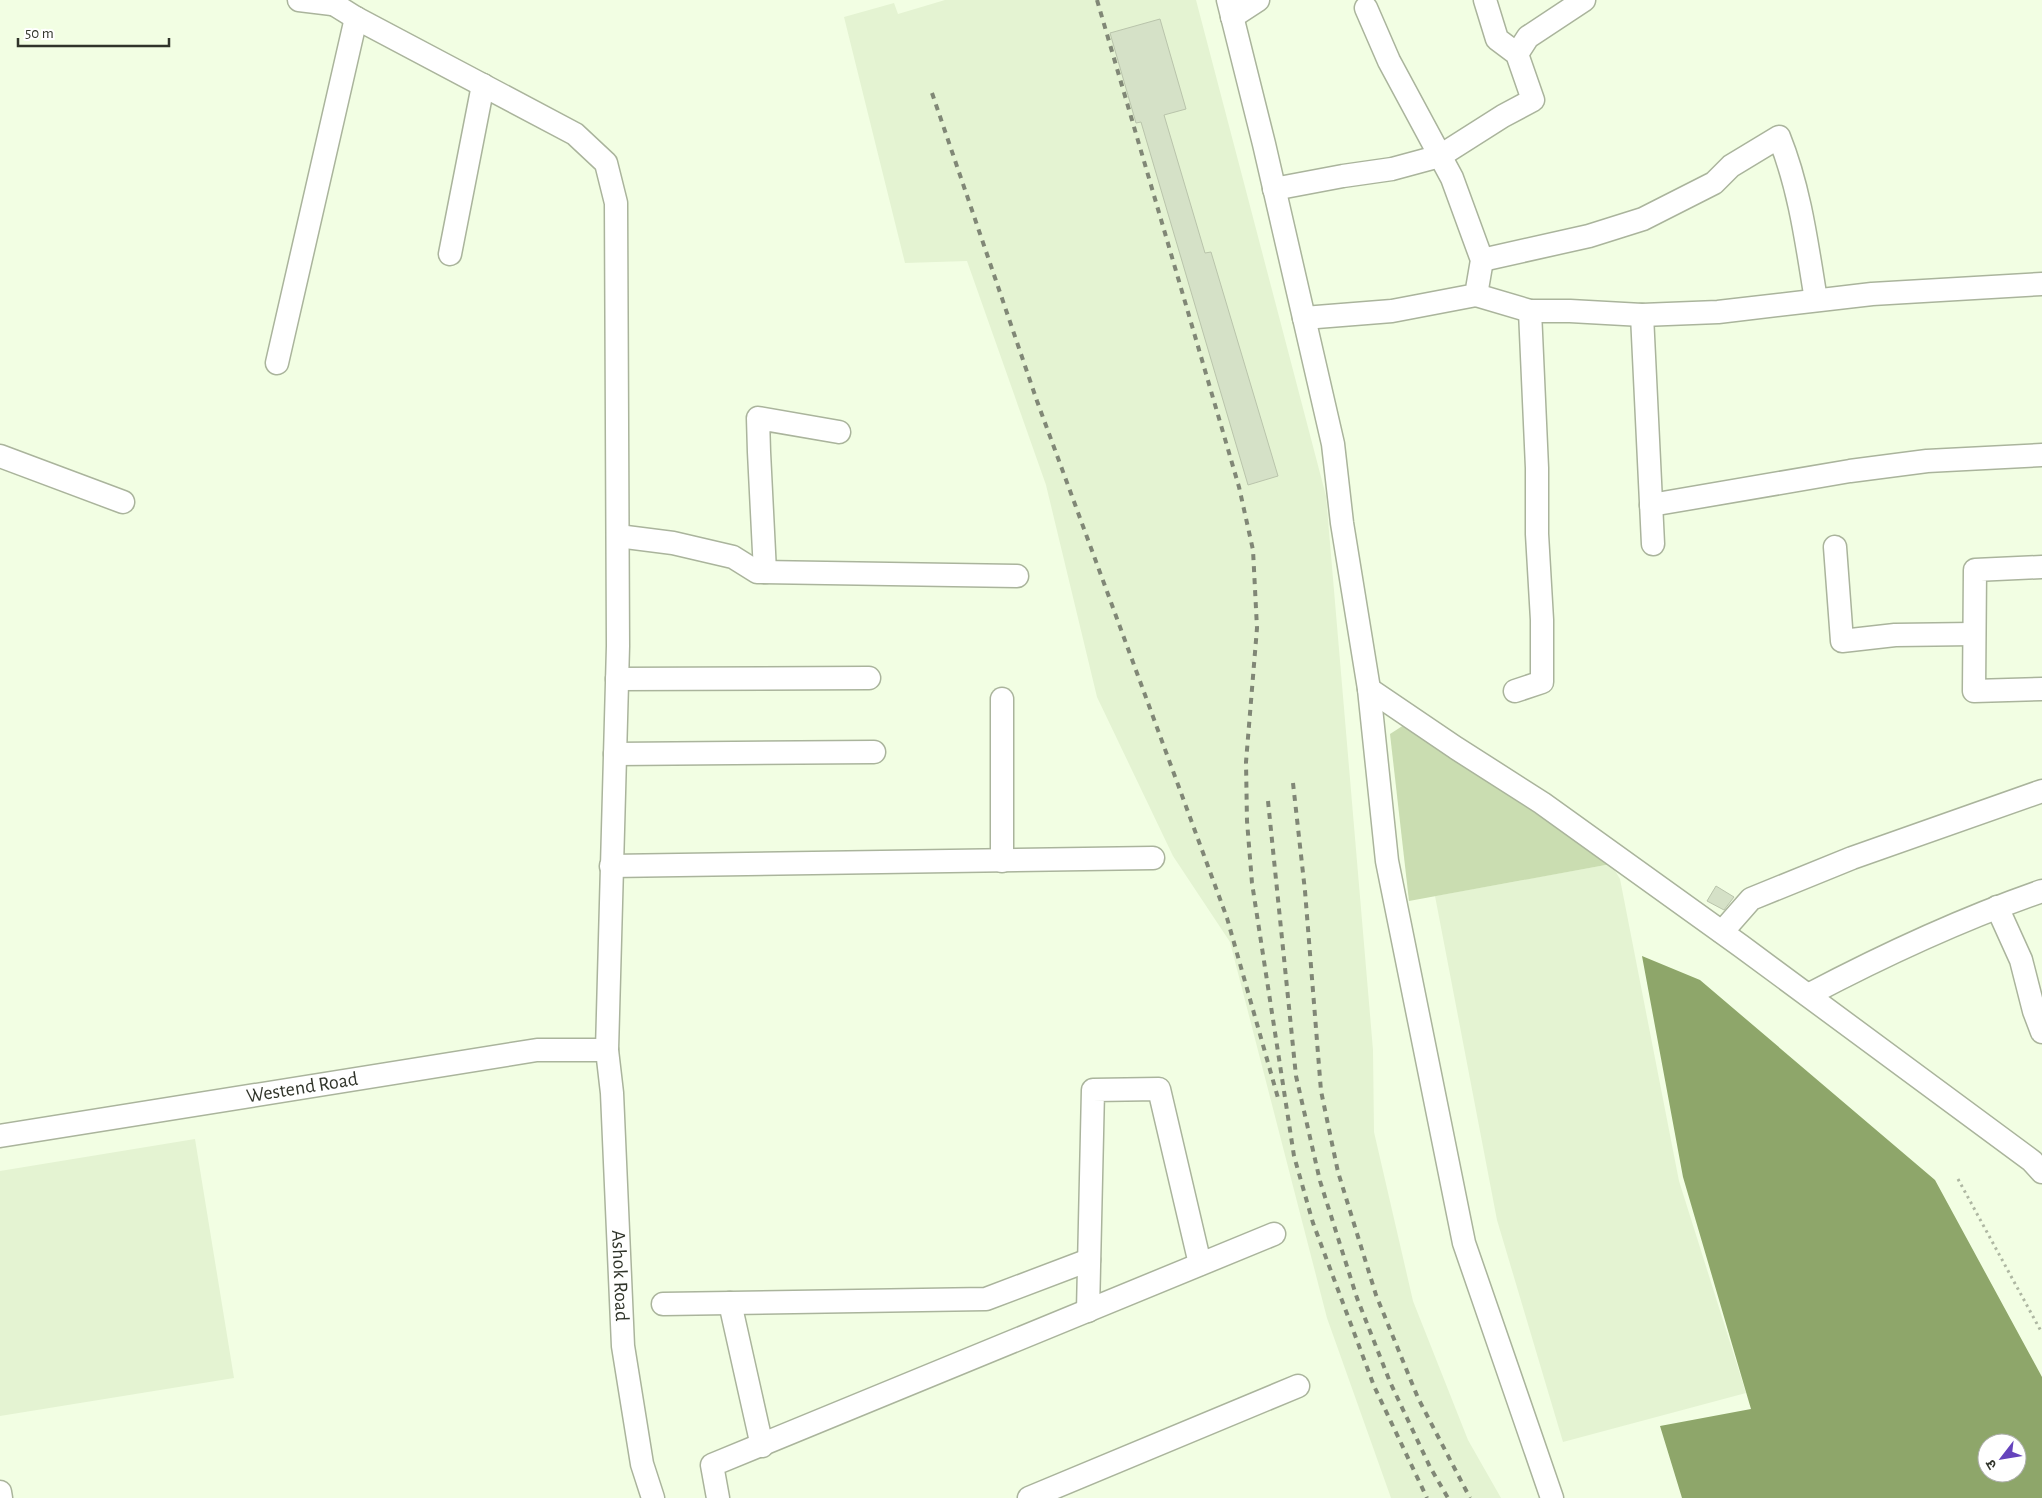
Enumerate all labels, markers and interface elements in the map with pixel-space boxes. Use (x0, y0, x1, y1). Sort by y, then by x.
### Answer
scale bar (18, 15, 169, 47)
text: 50 m (25, 26, 54, 41)
street label: Westend Road (245, 1069, 359, 1106)
street label: Ashok Road (608, 1230, 632, 1322)
north arrow (1977, 1433, 2027, 1483)
text: उ (1983, 1456, 2000, 1471)

